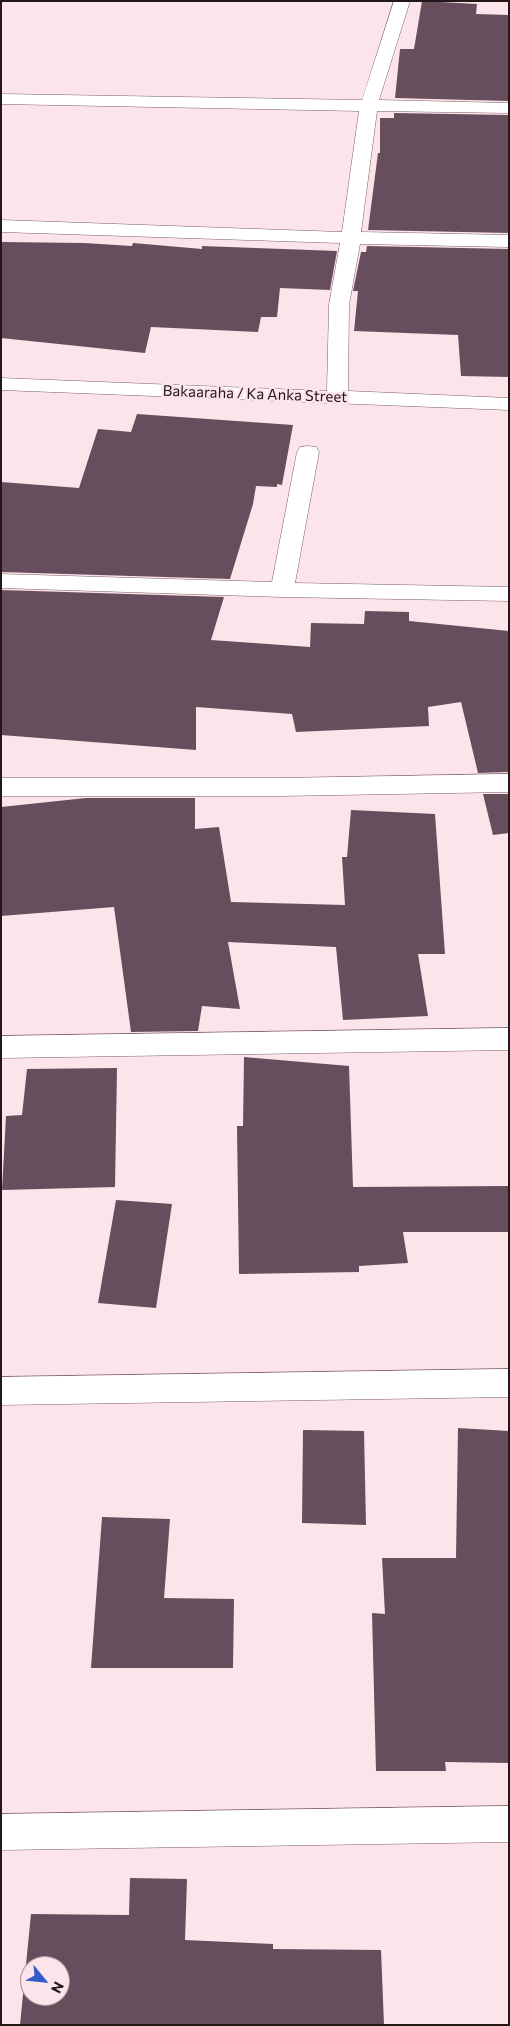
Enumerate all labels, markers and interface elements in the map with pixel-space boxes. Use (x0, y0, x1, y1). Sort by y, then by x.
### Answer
street label: Bakaaraha / Ka Anka Street (162, 382, 348, 406)
north arrow (20, 1956, 70, 2006)
text: N (48, 1979, 68, 1996)

